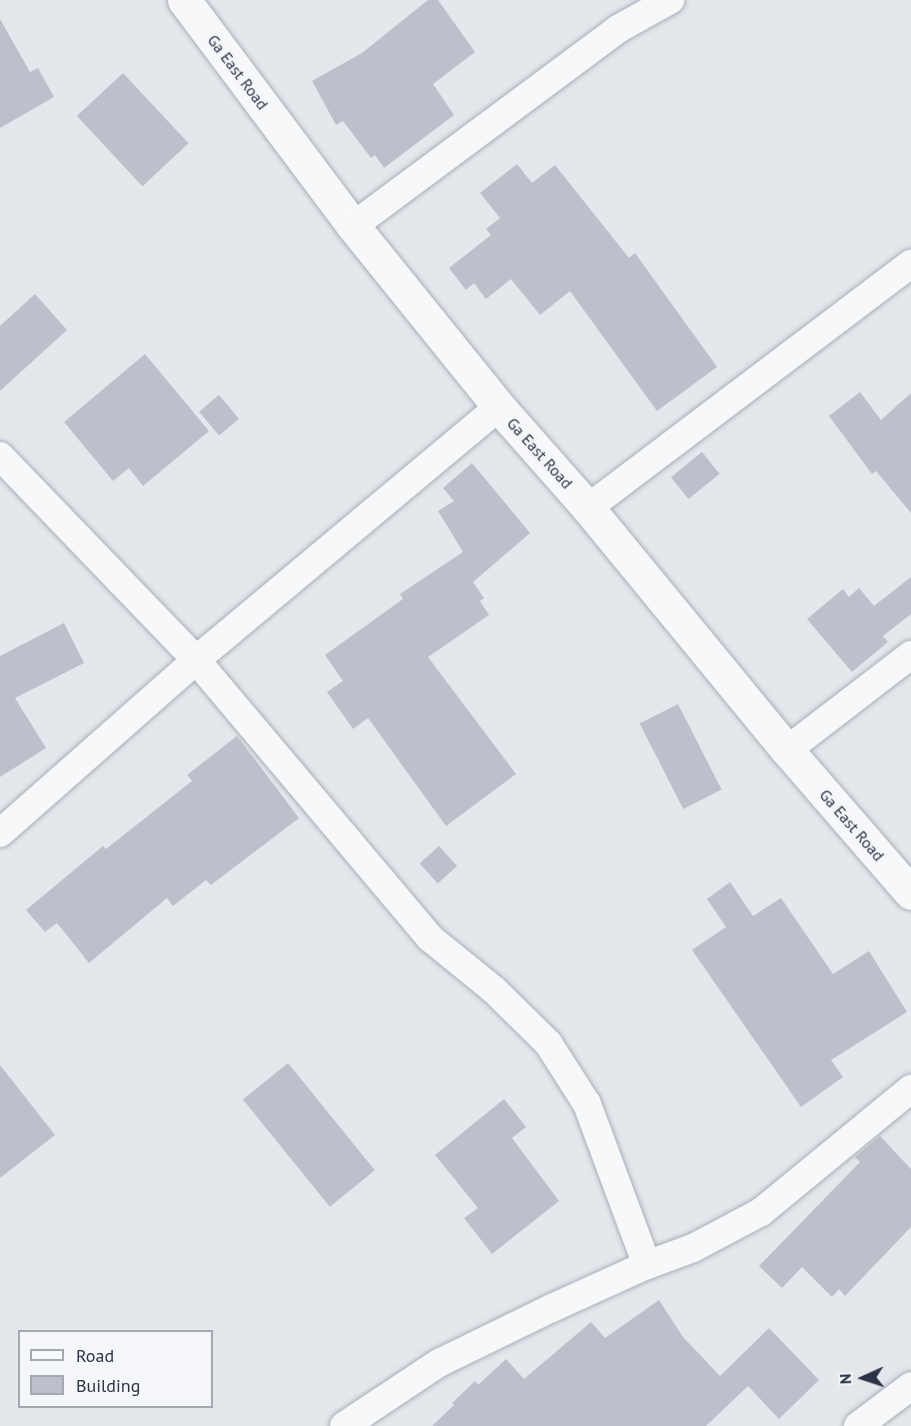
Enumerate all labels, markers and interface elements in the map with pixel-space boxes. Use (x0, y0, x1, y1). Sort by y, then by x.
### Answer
street label: Ga East Road (204, 31, 272, 113)
street label: Ga East Road (503, 414, 577, 492)
street label: Ga East Road (816, 785, 888, 865)
legend (18, 1330, 213, 1408)
text: Road (76, 1344, 114, 1367)
north arrow (833, 1348, 893, 1408)
text: N (835, 1373, 855, 1385)
text: Building (76, 1374, 140, 1397)

